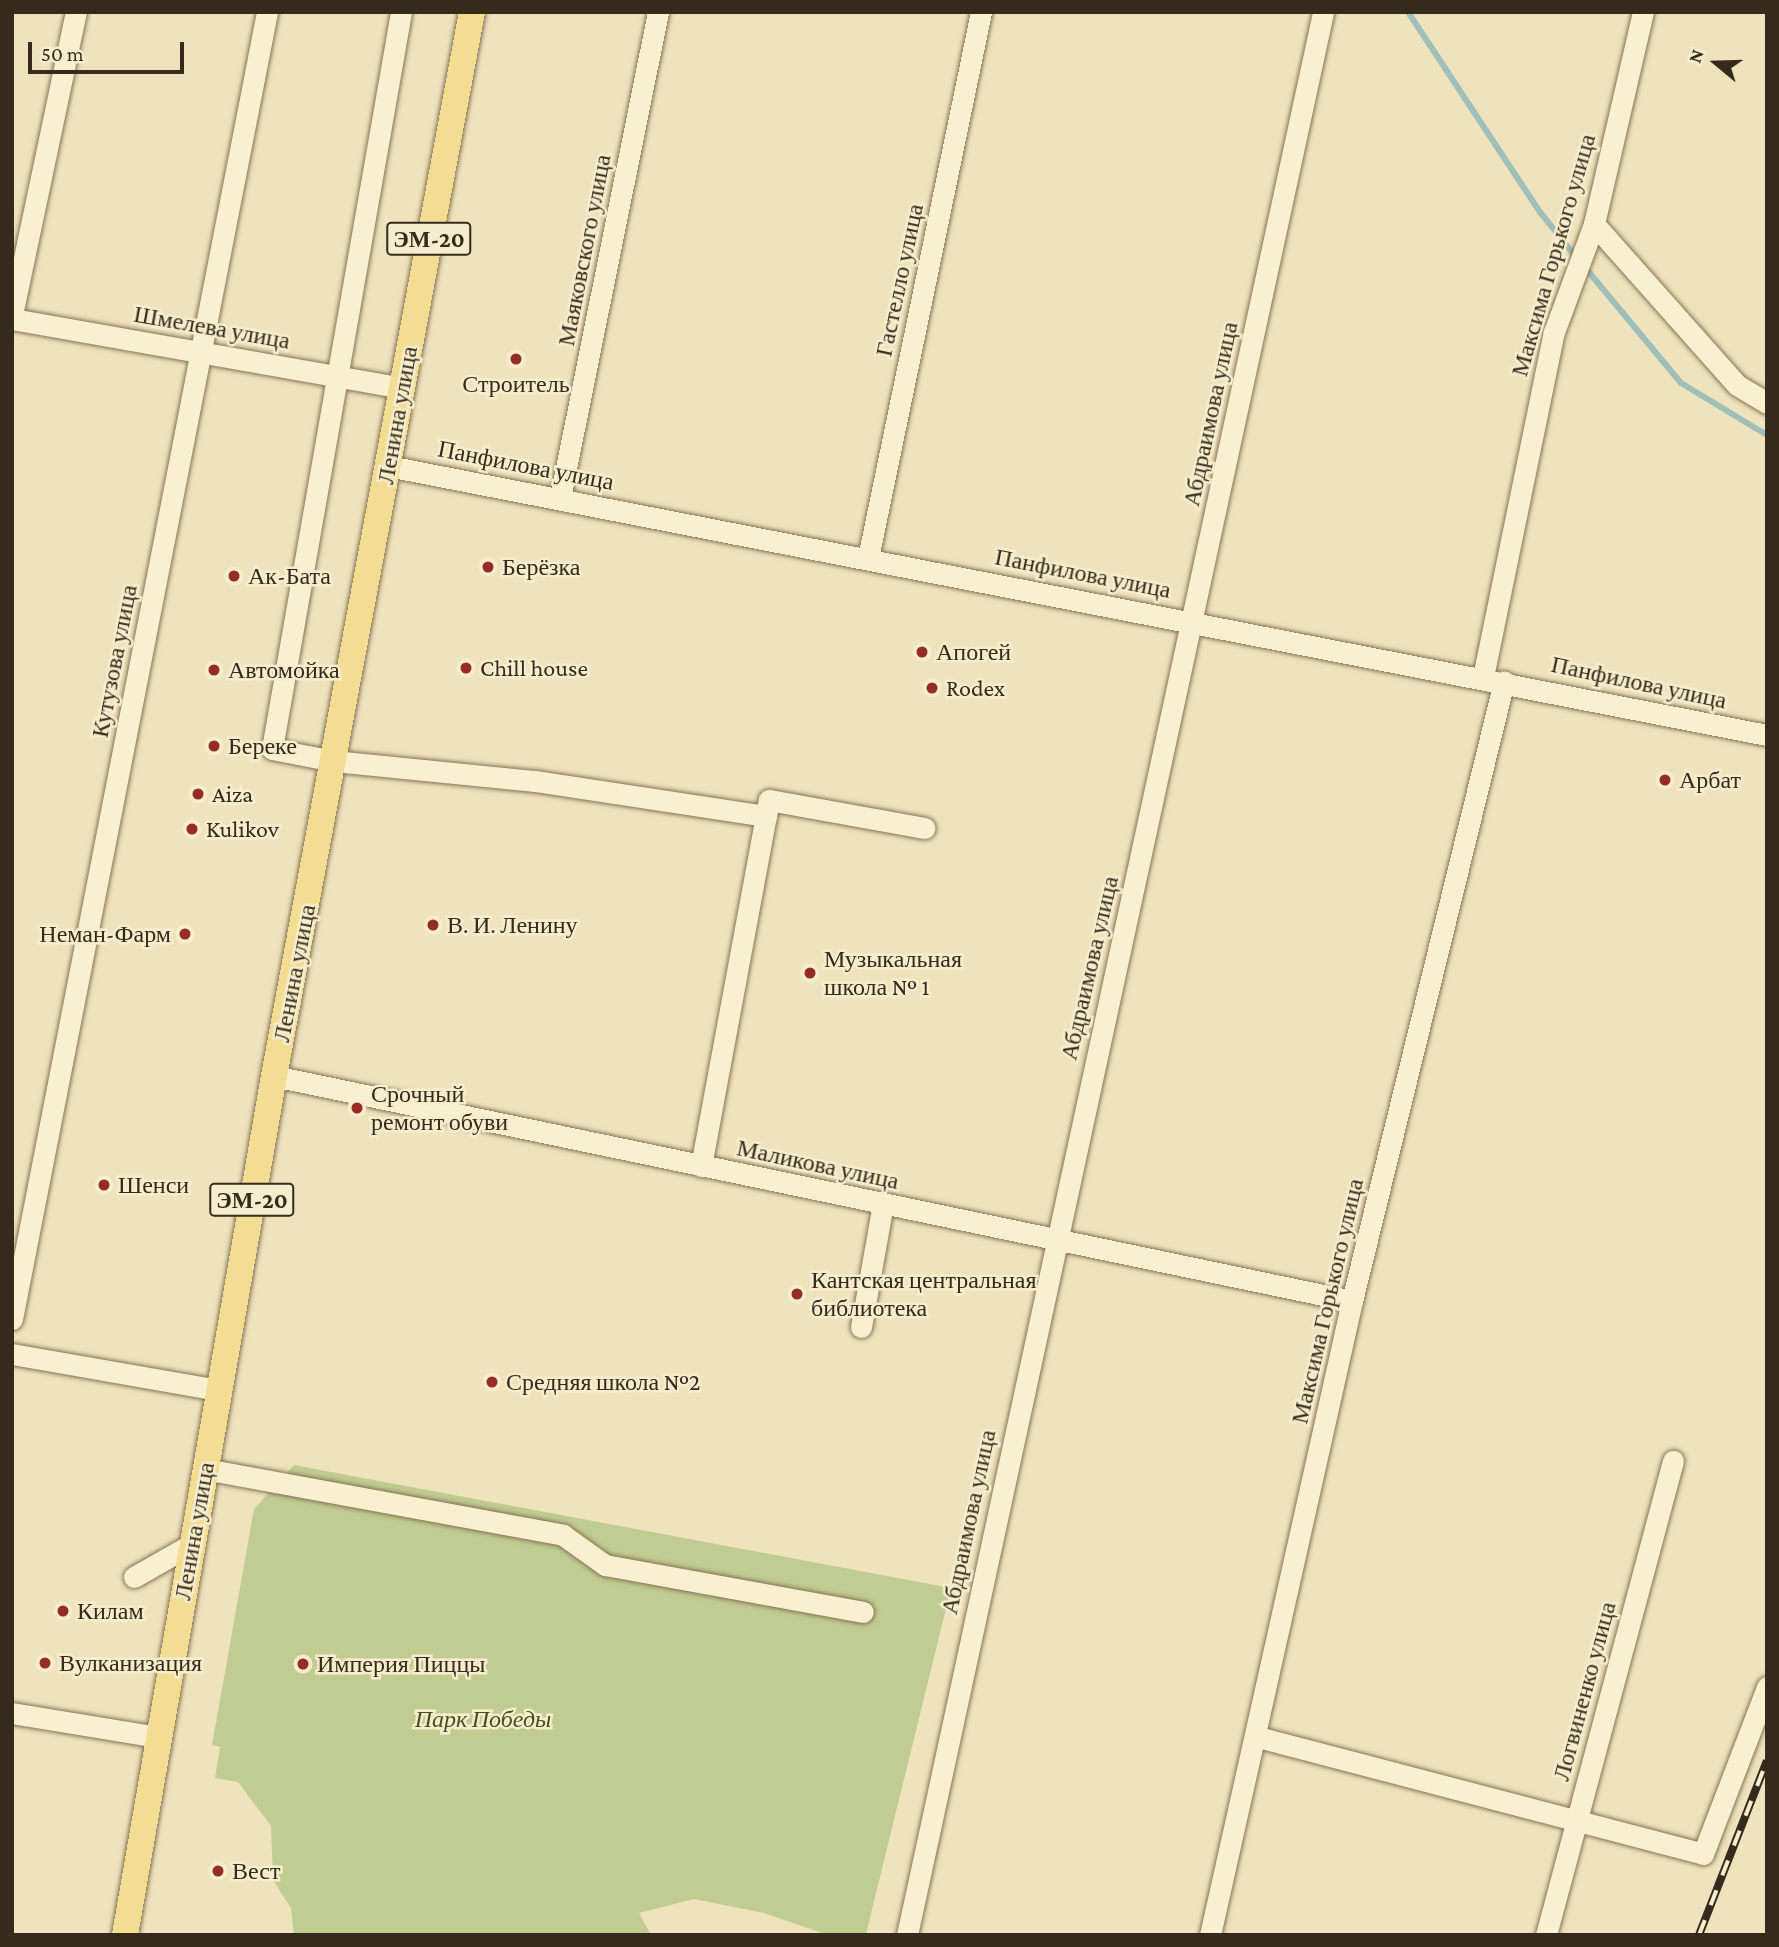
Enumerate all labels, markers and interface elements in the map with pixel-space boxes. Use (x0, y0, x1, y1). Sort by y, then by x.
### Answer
scale bar (32, 28, 187, 72)
north arrow (1681, 28, 1751, 98)
text: 50 m (41, 42, 84, 66)
text: N (1684, 46, 1708, 66)
street label: Максима Горького улица (1505, 130, 1601, 380)
street label: Маяковского улица (551, 152, 617, 348)
street label: Гастелло улица (869, 201, 929, 359)
road number: ЭМ-20 (385, 220, 473, 258)
street label: Шмелева улица (132, 299, 292, 355)
street label: Абдраимова улица (1176, 319, 1244, 509)
street label: Ленина улица (371, 344, 423, 486)
marker: Строитель (508, 351, 524, 367)
place label: Строитель (462, 370, 570, 398)
street label: Панфилова улица (436, 434, 616, 496)
street label: Панфилова улица (993, 542, 1173, 604)
place label: Берёзка (502, 553, 581, 581)
marker: Берёзка (480, 559, 496, 575)
place label: Ак-Бата (248, 562, 331, 590)
marker: Ак-Бата (226, 568, 242, 584)
street label: Кутузова улица (85, 582, 143, 740)
place label: Апогей (936, 638, 1011, 666)
marker: Апогей (914, 644, 930, 660)
street label: Панфилова улица (1549, 649, 1729, 715)
place label: Chill house (480, 654, 588, 682)
place label: Автомойка (228, 656, 340, 684)
marker: Chill house (458, 660, 474, 676)
marker: Автомойка (206, 662, 222, 678)
place label: Rodex (946, 674, 1005, 702)
marker: Rodex (924, 680, 940, 696)
place label: Береке (228, 732, 297, 760)
marker: Береке (206, 738, 222, 754)
place label: Арбат (1679, 766, 1741, 794)
marker: Арбат (1657, 772, 1673, 788)
place label: Aiza (212, 780, 253, 808)
marker: Aiza (190, 786, 206, 802)
place label: Kulikov (206, 815, 279, 843)
marker: Kulikov (184, 821, 200, 837)
street label: Абдраимова улица (1054, 873, 1124, 1063)
street label: Ленина улица (267, 902, 321, 1044)
place label: В. И. Ленину (447, 911, 578, 939)
marker: В. И. Ленину (425, 917, 441, 933)
place label: Неман-Фарм (39, 920, 171, 948)
marker: Неман-Фарм (177, 926, 193, 942)
place label: Музыкальная школа № 1 (824, 945, 962, 1001)
marker: Музыкальная школа № 1 (802, 965, 818, 981)
place label: Срочный ремонт обуви (371, 1080, 508, 1136)
marker: Срочный ремонт обуви (349, 1100, 365, 1116)
street label: Маликова улица (734, 1133, 902, 1195)
place label: Шенси (118, 1171, 189, 1199)
street label: Максима Горького улица (1285, 1176, 1369, 1426)
marker: Шенси (96, 1177, 112, 1193)
road number: ЭМ-20 (208, 1180, 296, 1219)
place label: Кантская центральная библиотека (811, 1266, 1037, 1322)
marker: Кантская центральная библиотека (789, 1286, 805, 1302)
place label: Средняя школа №2 (506, 1368, 700, 1396)
marker: Средняя школа №2 (484, 1374, 500, 1390)
street label: Абдраимова улица (934, 1427, 1002, 1617)
street label: Ленина улица (168, 1460, 220, 1602)
place label: Килам (77, 1597, 144, 1625)
street label: Логвиненко улица (1546, 1598, 1622, 1784)
marker: Килам (55, 1603, 71, 1619)
place label: Вулканизация (59, 1649, 202, 1677)
place label: Империя Пиццы (317, 1650, 485, 1678)
marker: Вулканизация (37, 1655, 53, 1671)
marker: Империя Пиццы (295, 1656, 311, 1672)
park label: Парк Победы (415, 1705, 551, 1733)
place label: Вест (232, 1857, 280, 1885)
marker: Вест (210, 1863, 226, 1879)

